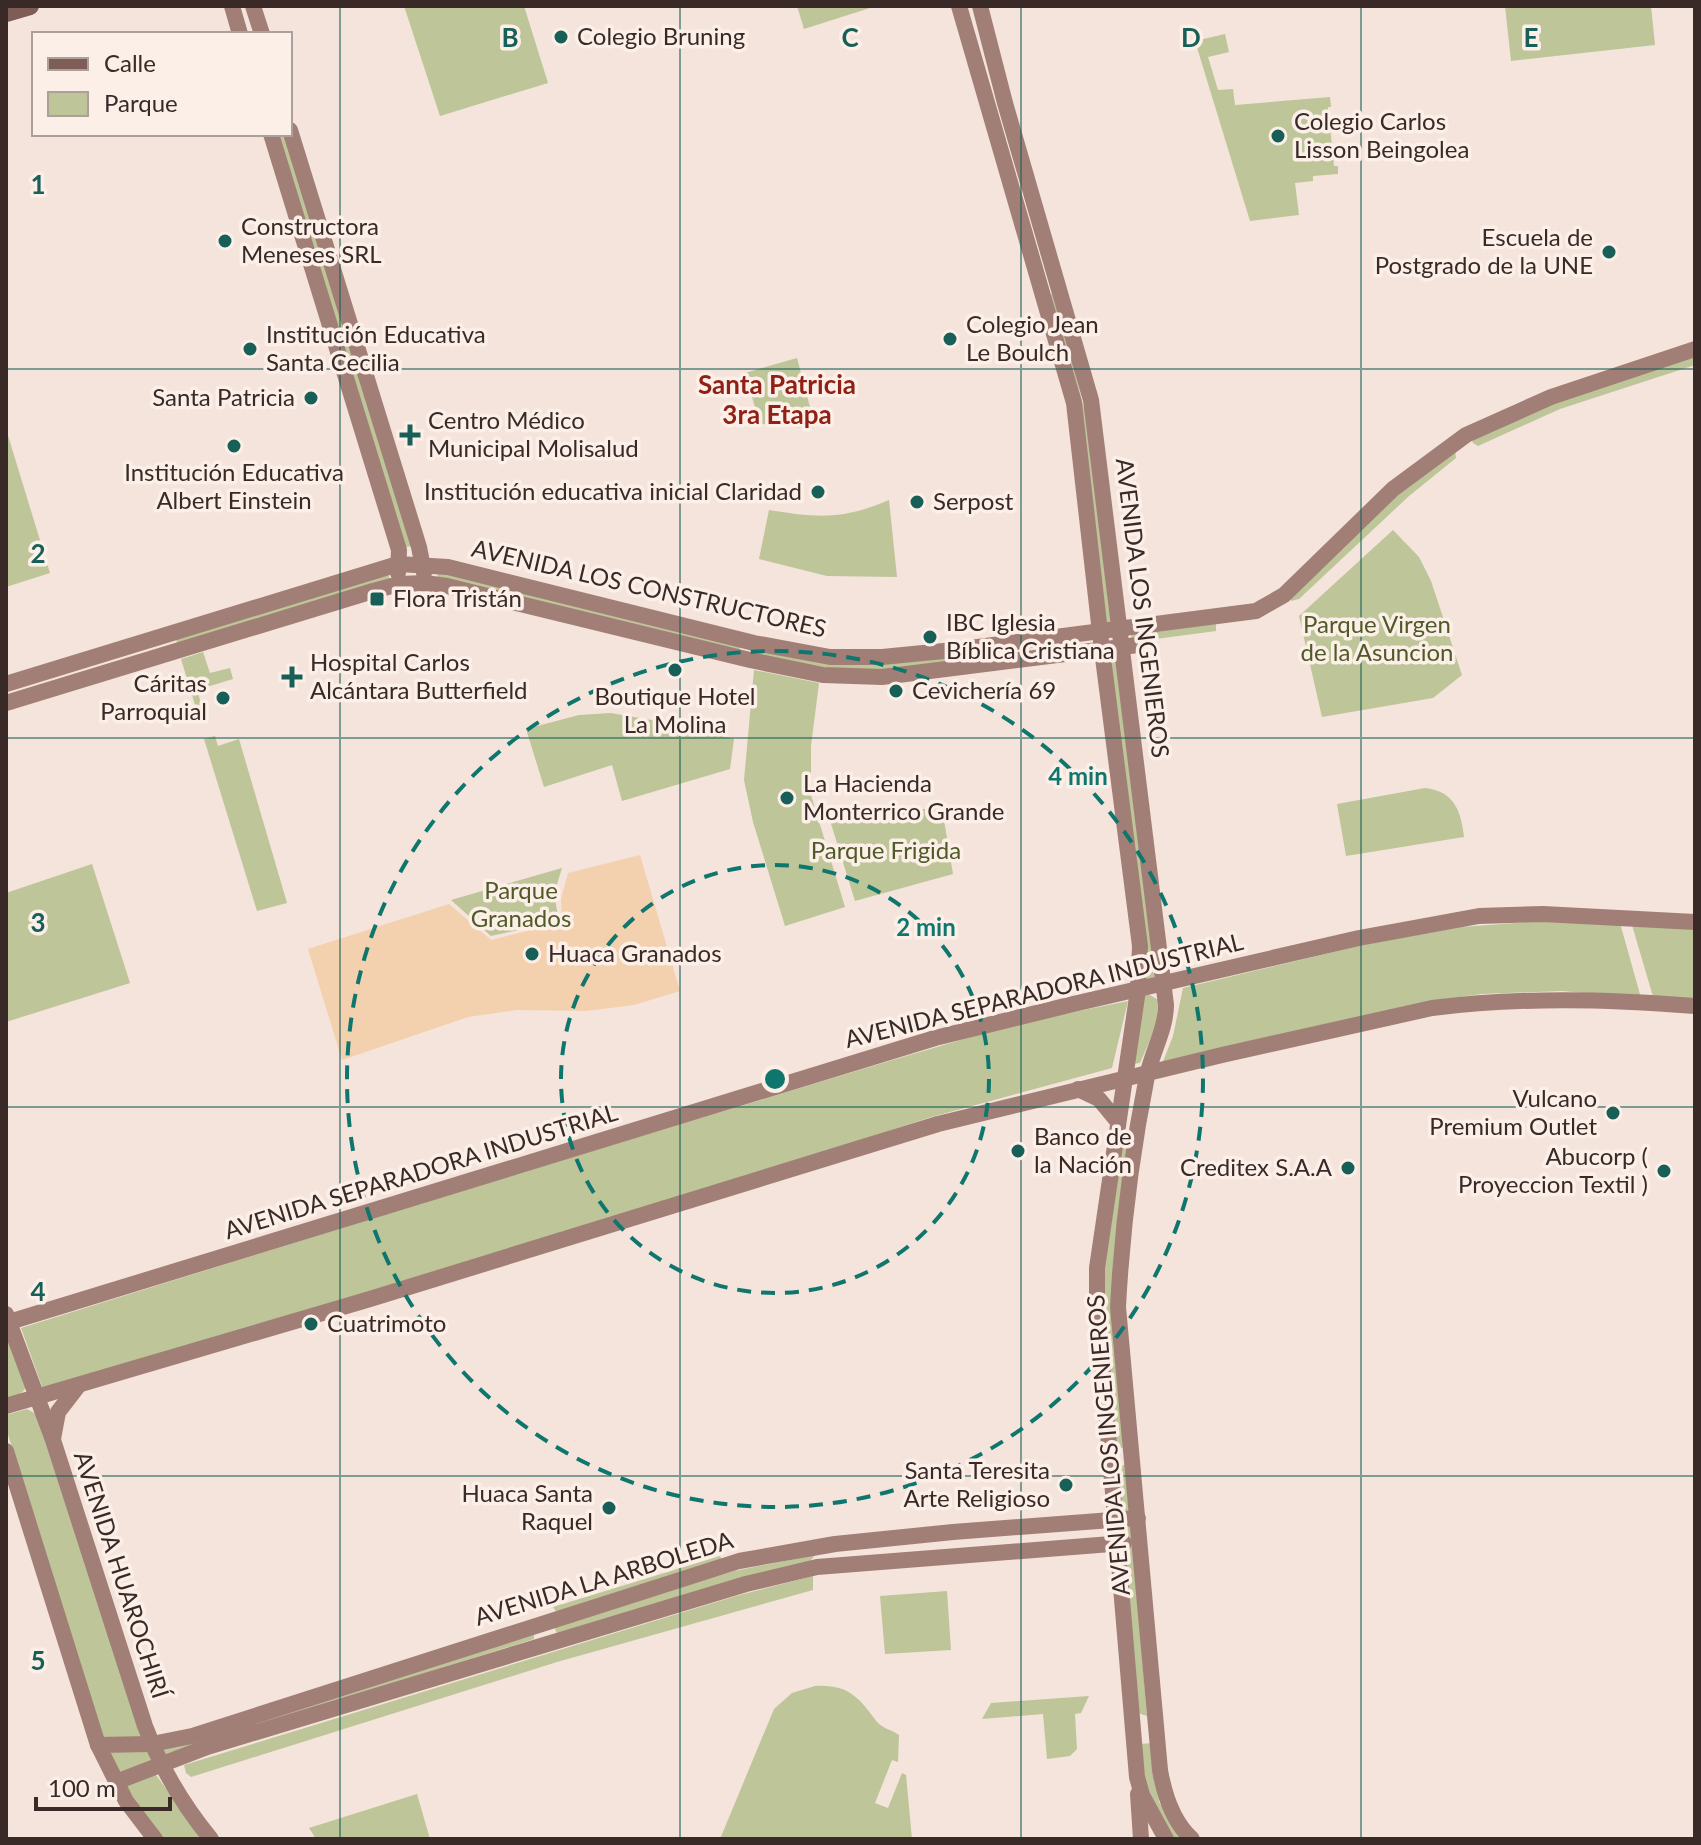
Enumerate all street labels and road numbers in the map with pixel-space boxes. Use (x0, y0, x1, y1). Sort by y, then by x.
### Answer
street label: AVENIDA LOS INGENIEROS (1111, 456, 1176, 759)
street label: AVENIDA LOS CONSTRUCTORES (469, 533, 829, 642)
street label: AVENIDA SEPARADORA INDUSTRIAL (841, 926, 1246, 1053)
street label: AVENIDA SEPARADORA INDUSTRIAL (220, 1097, 621, 1244)
street label: AVENIDA LOS INGENIEROS (1080, 1294, 1135, 1597)
street label: AVENIDA HUAROCHIRÍ (69, 1447, 177, 1703)
street label: AVENIDA LA ARBOLEDA (471, 1524, 737, 1631)

